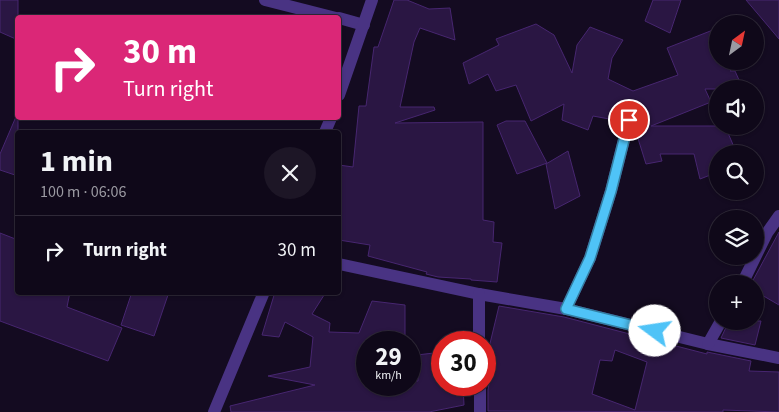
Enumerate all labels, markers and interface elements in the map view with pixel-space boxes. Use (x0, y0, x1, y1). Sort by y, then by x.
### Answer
north arrow (709, 15, 764, 70)
map controls (709, 15, 764, 330)
text: 30 m (123, 27, 197, 77)
icon: right (40, 35, 105, 100)
text: Turn right (123, 73, 213, 105)
button: sound (709, 80, 764, 135)
pin (608, 99, 650, 141)
icon: arrive (615, 106, 643, 134)
text: 1 min (40, 140, 113, 183)
button: search (709, 145, 764, 200)
button: close (264, 147, 316, 199)
text: 100 m · 06:06 (40, 181, 127, 203)
button: layers (709, 210, 764, 265)
icon: right (40, 237, 68, 265)
text: Turn right (83, 237, 167, 264)
text: 30 m (278, 237, 316, 264)
button: + (709, 275, 764, 330)
position arrow (628, 304, 680, 356)
speed limit sign: 30 (431, 331, 496, 396)
text: 29 (375, 339, 402, 375)
text: km/h (375, 367, 402, 384)

